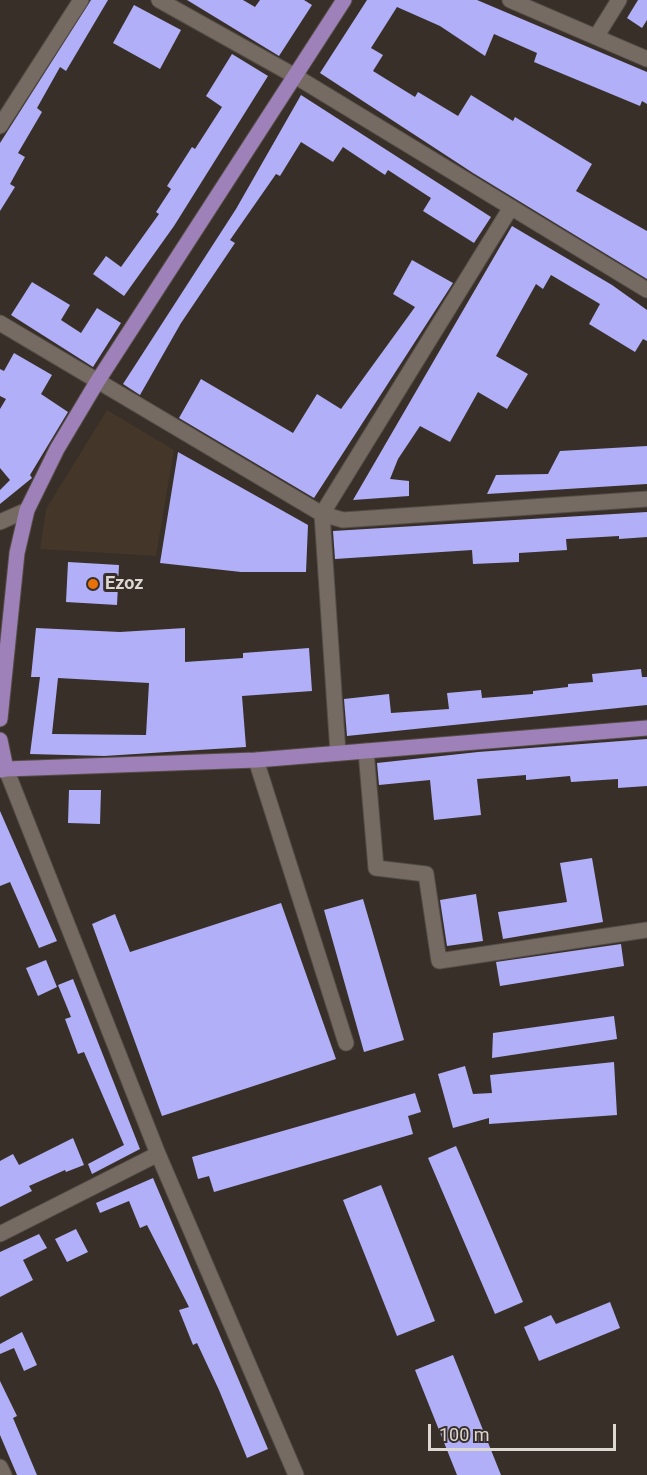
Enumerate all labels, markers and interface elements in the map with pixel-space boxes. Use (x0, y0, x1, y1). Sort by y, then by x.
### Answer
place label: Ezoz (105, 573, 143, 595)
marker: Ezoz (86, 577, 100, 591)
scale bar (431, 1412, 618, 1450)
text: 100 m (439, 1424, 490, 1445)

